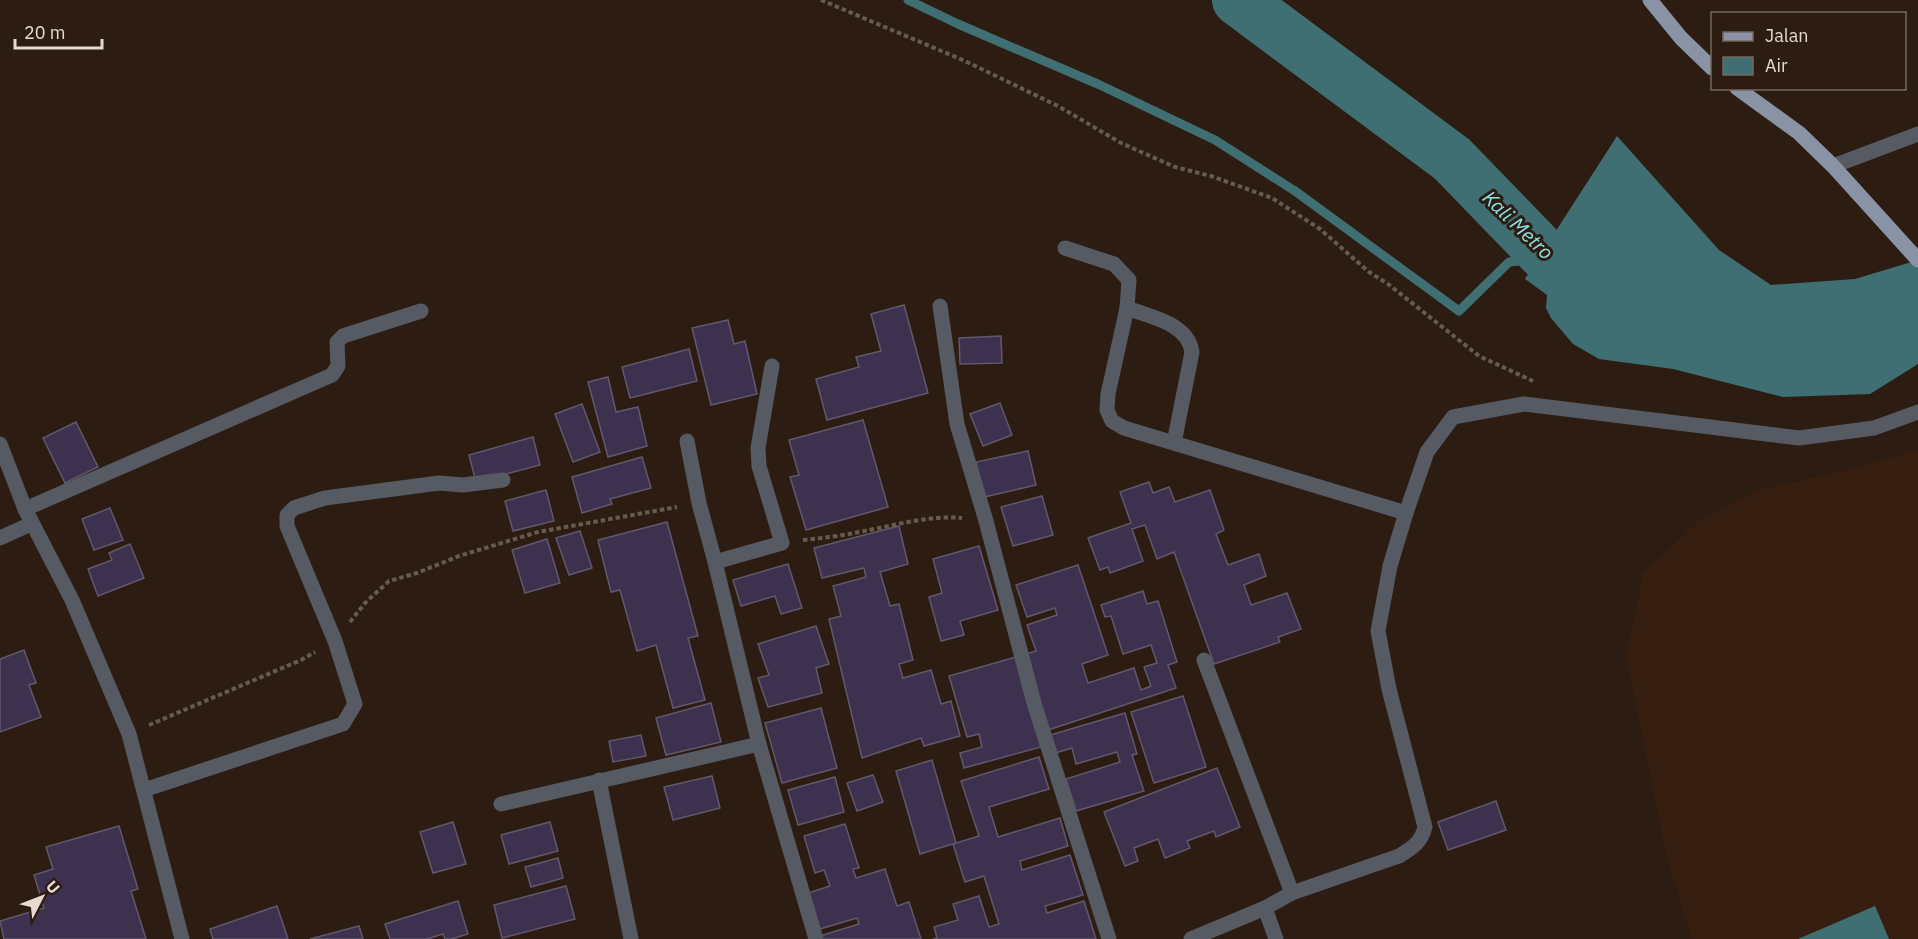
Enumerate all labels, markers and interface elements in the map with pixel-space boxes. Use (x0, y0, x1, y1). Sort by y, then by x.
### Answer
scale bar (15, 12, 102, 50)
legend (1711, 12, 1906, 90)
text: 20 m (24, 21, 66, 44)
text: Jalan (1765, 24, 1809, 47)
text: Air (1765, 54, 1788, 77)
water label: Kali Metro (1477, 184, 1560, 265)
north arrow (12, 867, 72, 927)
text: U (42, 876, 64, 898)

